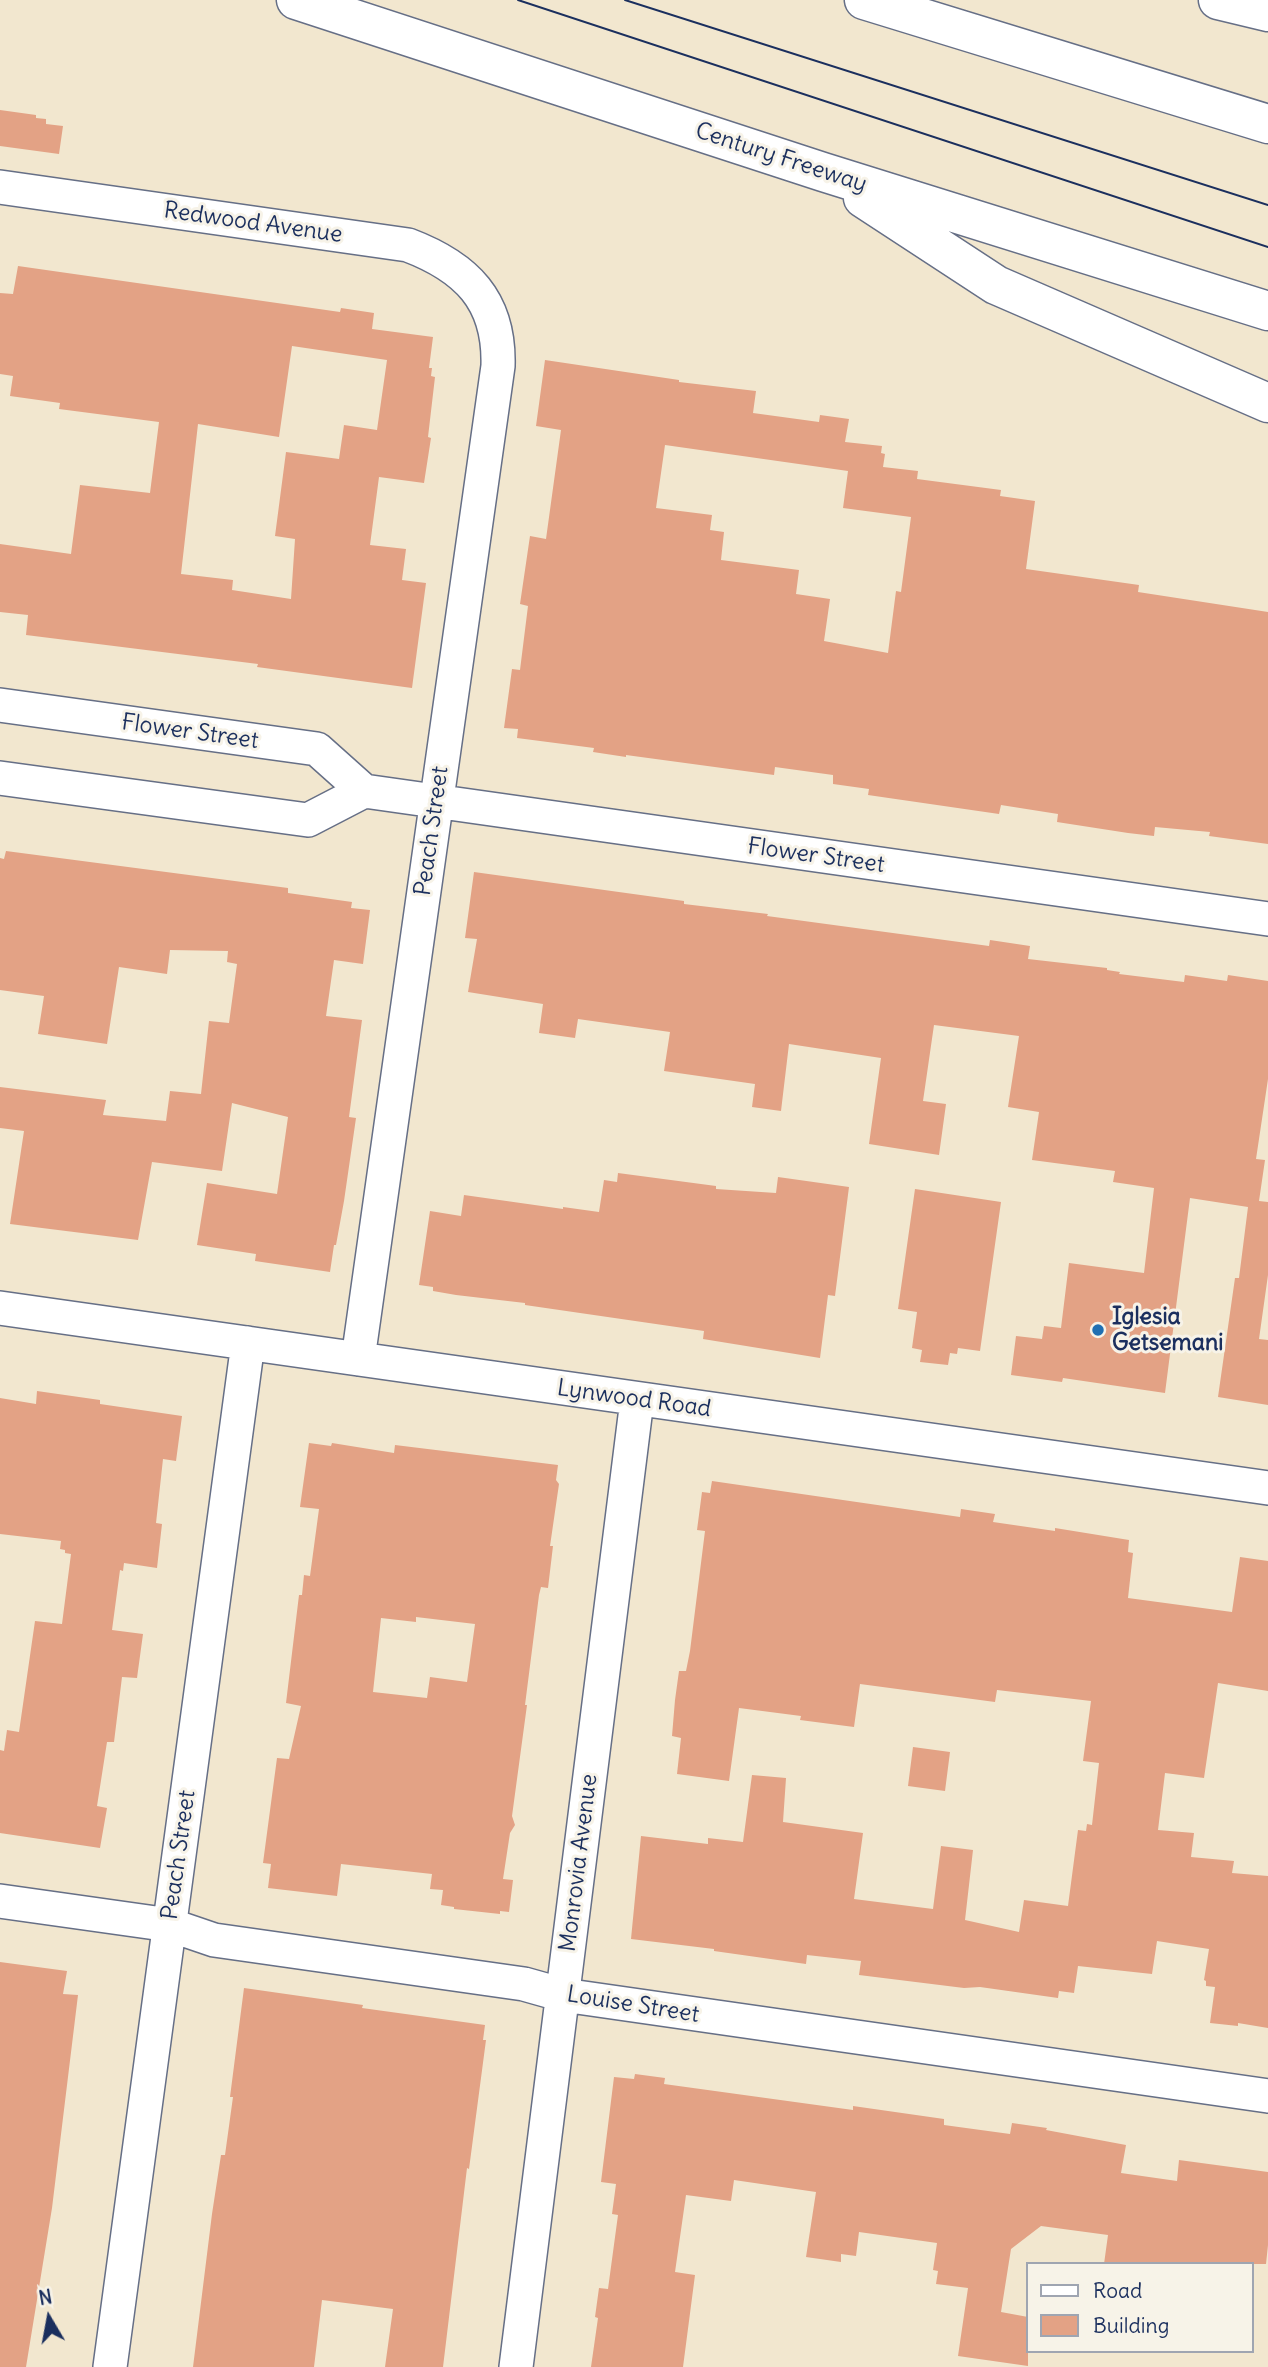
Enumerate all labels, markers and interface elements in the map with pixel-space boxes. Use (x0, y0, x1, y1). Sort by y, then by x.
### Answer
street label: Century Freeway (692, 117, 870, 199)
street label: Redwood Avenue (162, 197, 344, 249)
street label: Flower Street (120, 709, 260, 755)
street label: Peach Street (409, 765, 455, 897)
street label: Flower Street (746, 833, 886, 879)
place label: Iglesia Getsemani (1112, 1303, 1223, 1357)
marker: Iglesia Getsemani (1090, 1322, 1106, 1338)
street label: Lynwood Road (555, 1375, 713, 1423)
street label: Monrovia Avenue (554, 1773, 604, 1953)
street label: Peach Street (156, 1789, 202, 1921)
street label: Louise Street (565, 1981, 701, 2029)
legend (1026, 2262, 1254, 2353)
text: Road (1093, 2277, 1142, 2304)
north arrow (14, 2283, 84, 2353)
text: N (37, 2284, 54, 2310)
text: Building (1093, 2312, 1169, 2339)

